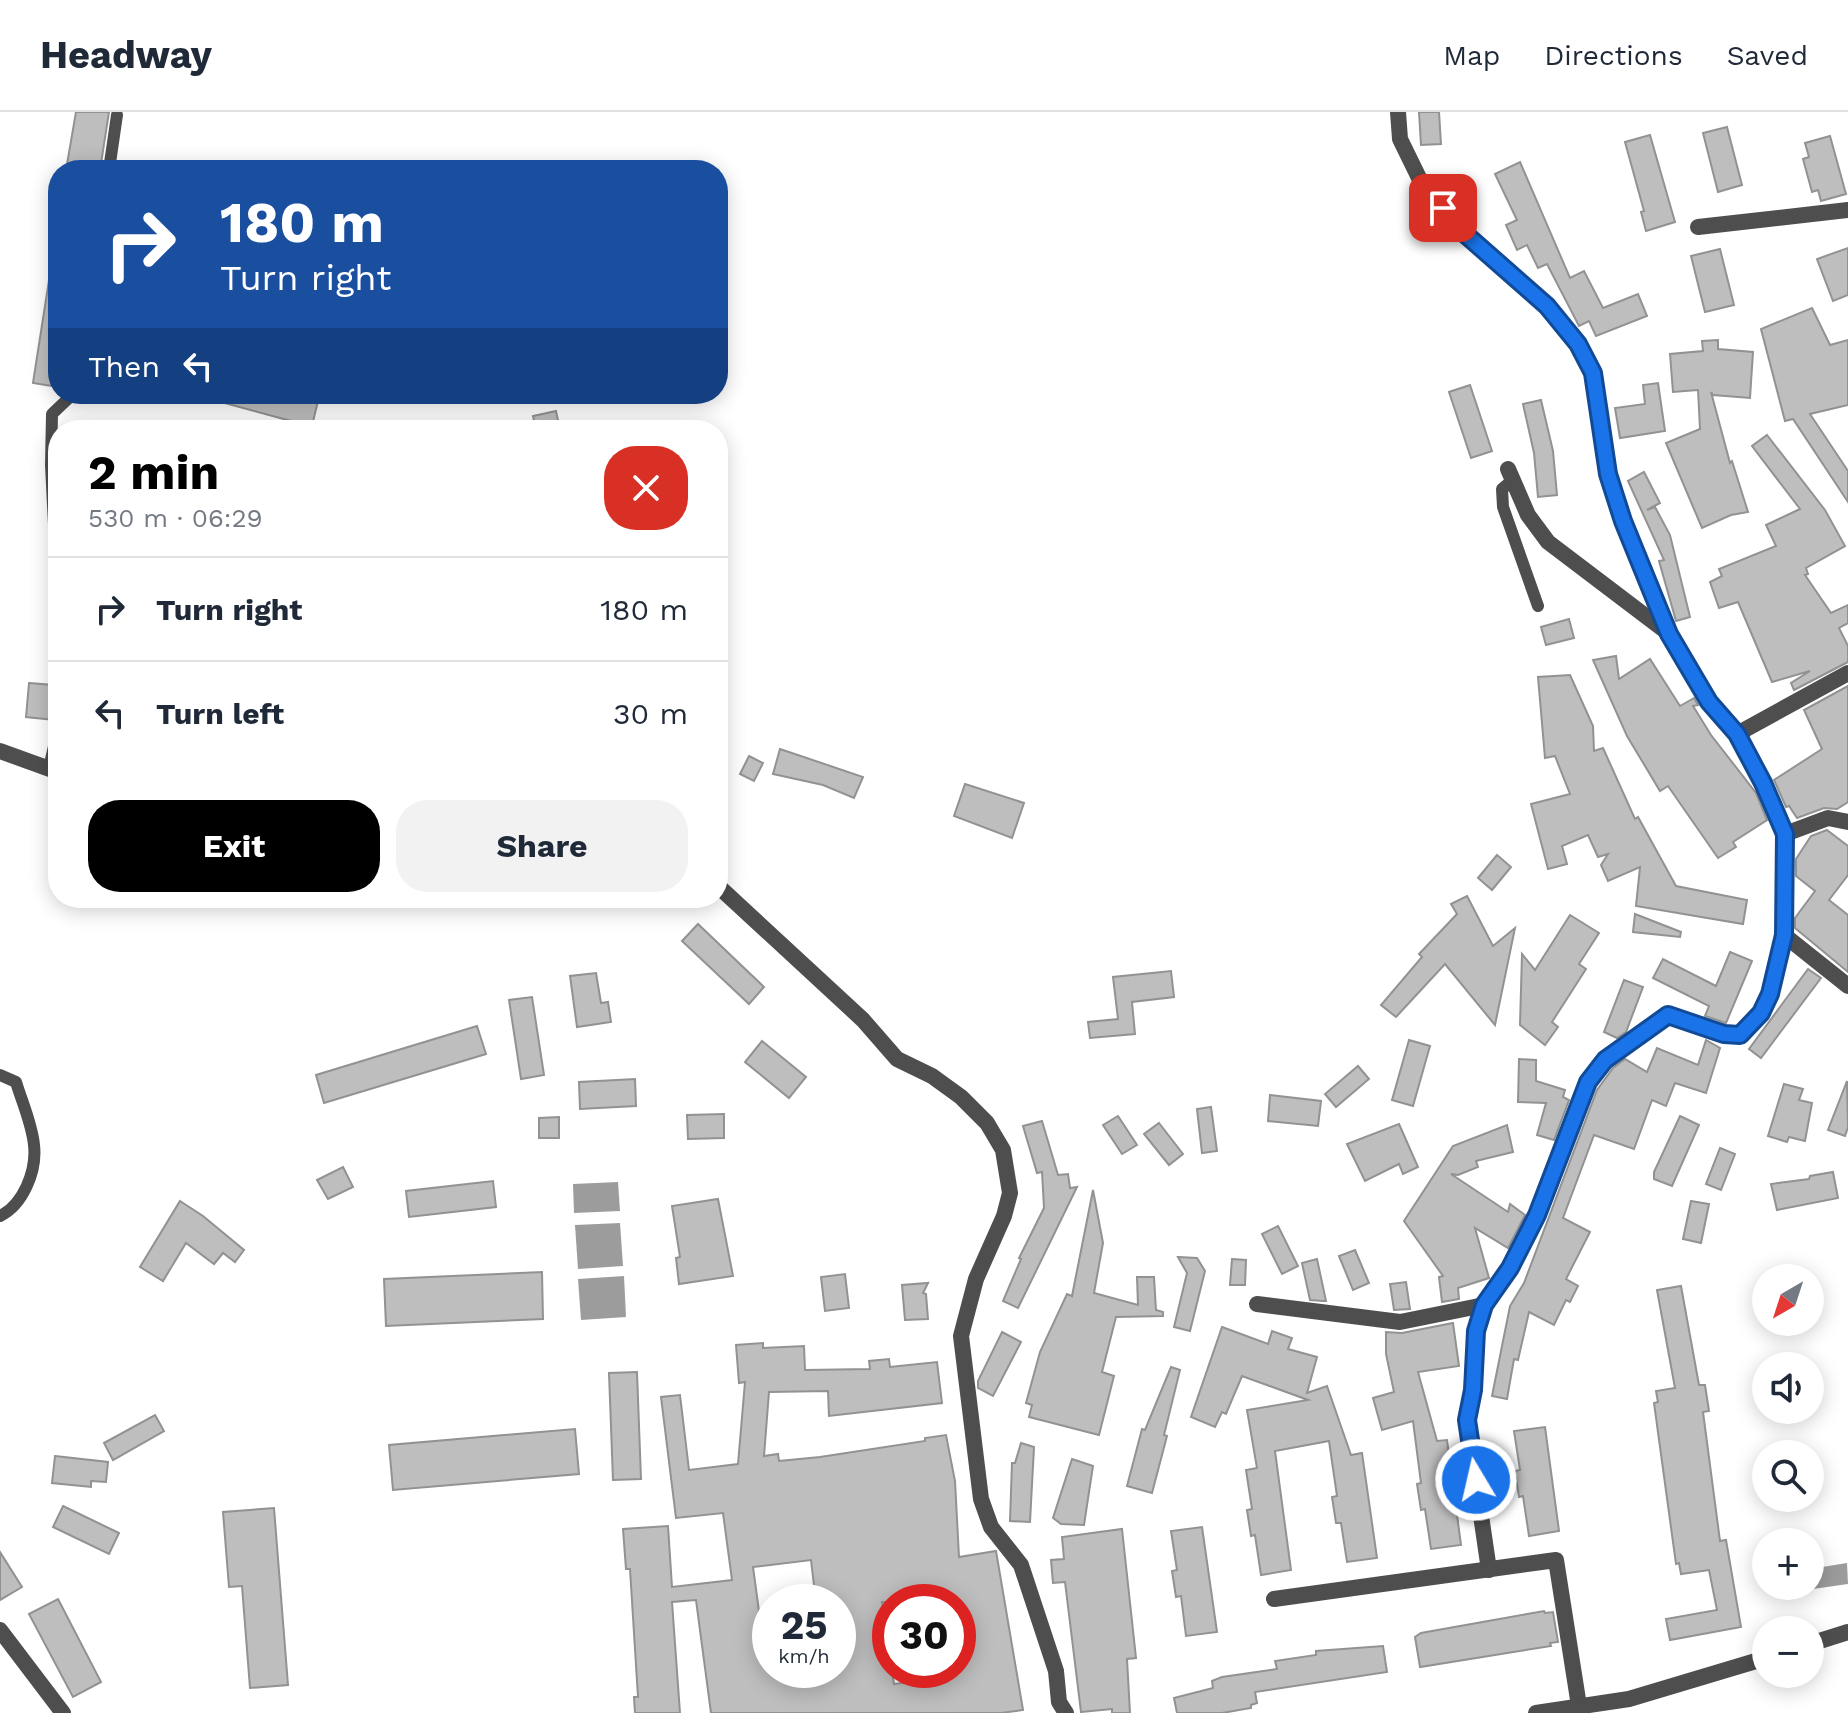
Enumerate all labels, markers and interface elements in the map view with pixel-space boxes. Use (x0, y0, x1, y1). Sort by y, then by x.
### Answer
text: Headway (40, 33, 212, 77)
text: Map (1443, 39, 1500, 72)
text: Directions (1544, 39, 1683, 72)
text: Saved (1727, 39, 1808, 72)
pin (1409, 174, 1477, 242)
icon: arrive (1421, 186, 1465, 230)
text: 180 m (220, 190, 384, 256)
icon: right (88, 192, 192, 296)
text: Turn right (220, 257, 391, 299)
icon: left (176, 344, 220, 388)
text: Then (88, 349, 160, 384)
text: 2 min (88, 444, 219, 501)
button: close (604, 446, 688, 530)
text: 530 m · 06:29 (88, 503, 263, 533)
icon: right (88, 587, 132, 631)
text: Turn right (156, 592, 302, 627)
text: 180 m (600, 592, 688, 627)
icon: left (88, 691, 132, 735)
text: Turn left (156, 696, 284, 731)
text: 30 m (613, 696, 688, 731)
button: Exit (88, 800, 380, 892)
button: Share (396, 800, 688, 892)
north arrow (1752, 1264, 1824, 1336)
map controls (1752, 1264, 1824, 1688)
button: sound (1752, 1352, 1824, 1424)
position arrow (1434, 1438, 1518, 1522)
button: search (1752, 1440, 1824, 1512)
button: + (1752, 1528, 1824, 1600)
speed limit sign: 30 (872, 1584, 976, 1688)
text: 25 (780, 1602, 828, 1649)
button: − (1752, 1616, 1824, 1688)
text: km/h (778, 1644, 830, 1668)

